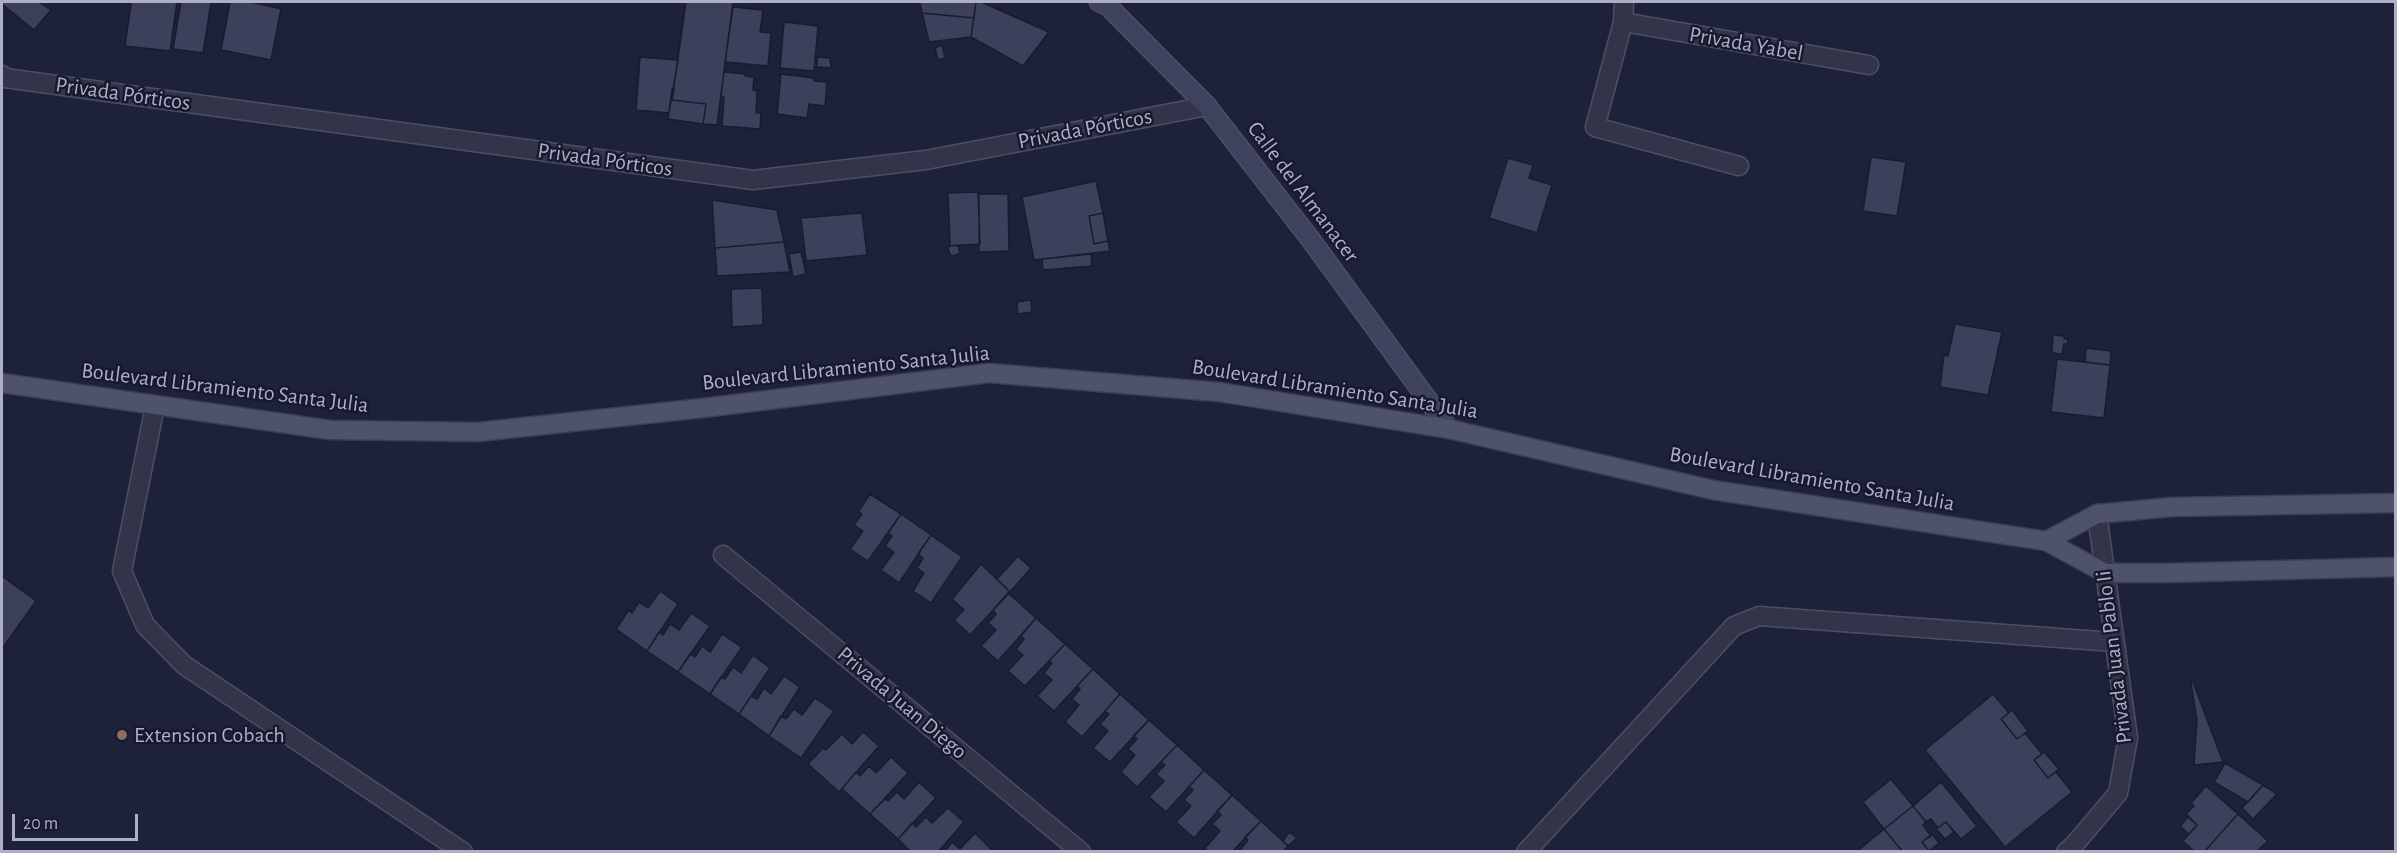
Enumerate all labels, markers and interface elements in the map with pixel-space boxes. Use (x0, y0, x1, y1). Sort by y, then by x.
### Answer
street label: Privada Yabel (1687, 21, 1805, 67)
street label: Privada Pórticos (54, 71, 192, 117)
street label: Privada Pórticos (1016, 103, 1154, 155)
street label: Calle del Almanacer (1241, 116, 1365, 268)
street label: Privada Pórticos (536, 137, 674, 183)
street label: Boulevard Libramiento Santa Julia (701, 340, 991, 396)
street label: Boulevard Libramiento Santa Julia (1190, 353, 1480, 425)
street label: Boulevard Libramiento Santa Julia (80, 357, 370, 419)
street label: Boulevard Libramiento Santa Julia (1667, 441, 1957, 517)
street label: Privada Juan Pablo Ii (2090, 569, 2138, 745)
street label: Privada Juan Diego (832, 641, 972, 765)
place label: Extension Cobach (134, 722, 285, 748)
marker: Extension Cobach (115, 728, 129, 742)
scale bar (15, 802, 141, 840)
text: 20 m (23, 815, 58, 833)

